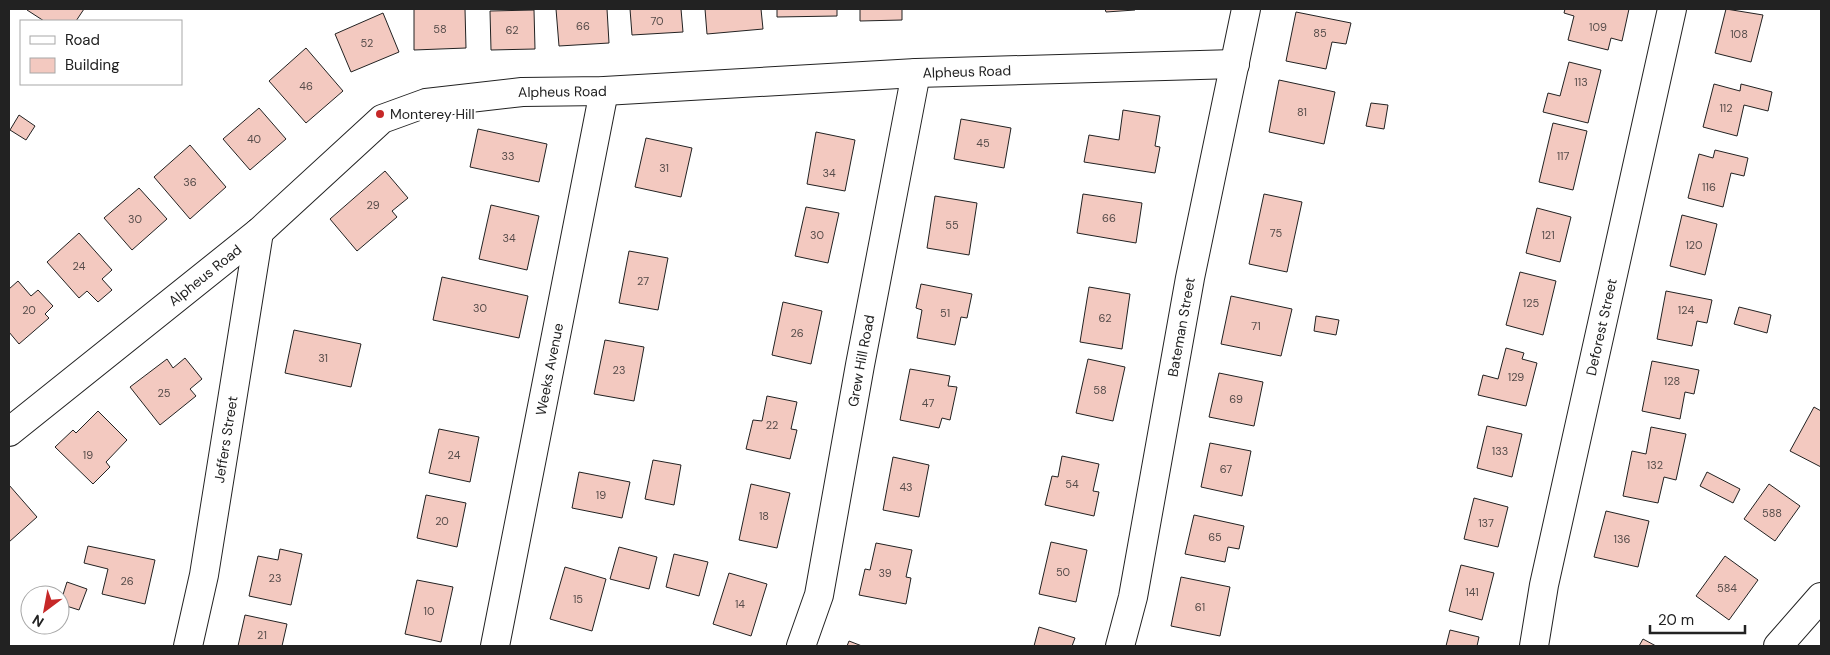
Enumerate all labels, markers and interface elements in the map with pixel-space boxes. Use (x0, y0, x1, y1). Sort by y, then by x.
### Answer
house number: 70 (650, 14, 664, 28)
house number: 66 (576, 19, 590, 33)
legend (20, 20, 182, 85)
house number: 109 (1589, 20, 1607, 34)
house number: 58 (433, 22, 447, 36)
house number: 62 (506, 23, 518, 37)
house number: 85 (1313, 26, 1327, 40)
house number: 108 (1730, 27, 1748, 41)
text: Road (65, 30, 100, 50)
house number: 52 (361, 36, 373, 50)
text: Building (65, 55, 120, 75)
street label: Alpheus Road (922, 61, 1011, 82)
house number: 113 (1574, 75, 1588, 89)
house number: 46 (299, 79, 313, 93)
street label: Alpheus Road (518, 82, 607, 101)
house number: 112 (1719, 101, 1733, 115)
place label: Monterey Hill (390, 105, 475, 123)
house number: 81 (1297, 105, 1307, 119)
marker: Monterey Hill (374, 108, 386, 120)
house number: 40 (247, 132, 261, 146)
house number: 45 (976, 136, 990, 150)
house number: 33 (501, 149, 515, 163)
house number: 117 (1557, 149, 1569, 163)
house number: 31 (659, 161, 669, 175)
house number: 34 (822, 166, 836, 180)
house number: 36 (183, 175, 197, 189)
house number: 116 (1702, 180, 1716, 194)
house number: 29 (366, 198, 380, 212)
house number: 66 (1102, 211, 1116, 225)
house number: 30 (128, 212, 142, 226)
house number: 55 (945, 218, 959, 232)
house number: 75 (1270, 226, 1282, 240)
house number: 30 (810, 228, 824, 242)
house number: 121 (1541, 228, 1555, 242)
house number: 34 (502, 231, 516, 245)
house number: 120 (1685, 238, 1703, 252)
street label: Alpheus Road (165, 240, 245, 310)
house number: 24 (73, 259, 86, 273)
house number: 27 (637, 274, 649, 288)
street label: Bateman Street (1164, 276, 1199, 378)
street label: Deforest Street (1582, 277, 1621, 377)
house number: 125 (1523, 296, 1540, 310)
house number: 30 (473, 301, 487, 315)
house number: 20 (22, 303, 36, 317)
house number: 124 (1678, 303, 1694, 317)
house number: 51 (940, 306, 950, 320)
house number: 62 (1099, 311, 1111, 325)
street label: Grew Hill Road (844, 313, 878, 408)
house number: 71 (1251, 319, 1261, 333)
street label: Weeks Avenue (531, 321, 567, 417)
house number: 26 (790, 326, 804, 340)
house number: 31 (318, 351, 328, 365)
house number: 23 (613, 363, 625, 377)
house number: 129 (1508, 370, 1524, 384)
house number: 128 (1664, 374, 1680, 388)
house number: 58 (1093, 383, 1107, 397)
house number: 25 (157, 386, 171, 400)
house number: 69 (1229, 392, 1243, 406)
street label: Jeffers Street (210, 395, 242, 484)
house number: 47 (922, 396, 934, 410)
house number: 22 (766, 418, 778, 432)
house number: 133 (1492, 444, 1508, 458)
house number: 19 (83, 448, 93, 462)
house number: 24 (448, 448, 461, 462)
house number: 132 (1647, 458, 1663, 472)
house number: 67 (1220, 462, 1232, 476)
house number: 54 (1065, 477, 1079, 491)
house number: 43 (899, 480, 913, 494)
house number: 19 (596, 488, 606, 502)
house number: 588 (1762, 506, 1782, 520)
house number: 18 (759, 509, 769, 523)
house number: 20 (435, 514, 449, 528)
house number: 137 (1478, 516, 1494, 530)
house number: 65 (1208, 530, 1222, 544)
house number: 136 (1614, 532, 1631, 546)
house number: 50 (1056, 565, 1070, 579)
house number: 39 (878, 566, 892, 580)
house number: 23 (269, 571, 281, 585)
house number: 26 (120, 574, 134, 588)
house number: 584 (1717, 581, 1737, 595)
north arrow (20, 585, 70, 635)
house number: 141 (1465, 585, 1479, 599)
house number: 15 (573, 592, 583, 606)
house number: 14 (735, 597, 745, 611)
house number: 61 (1195, 600, 1205, 614)
scale bar (1650, 602, 1745, 634)
house number: 10 (424, 604, 434, 618)
text: 20 m (1658, 610, 1694, 630)
text: N (29, 611, 47, 631)
house number: 21 (257, 628, 267, 642)

